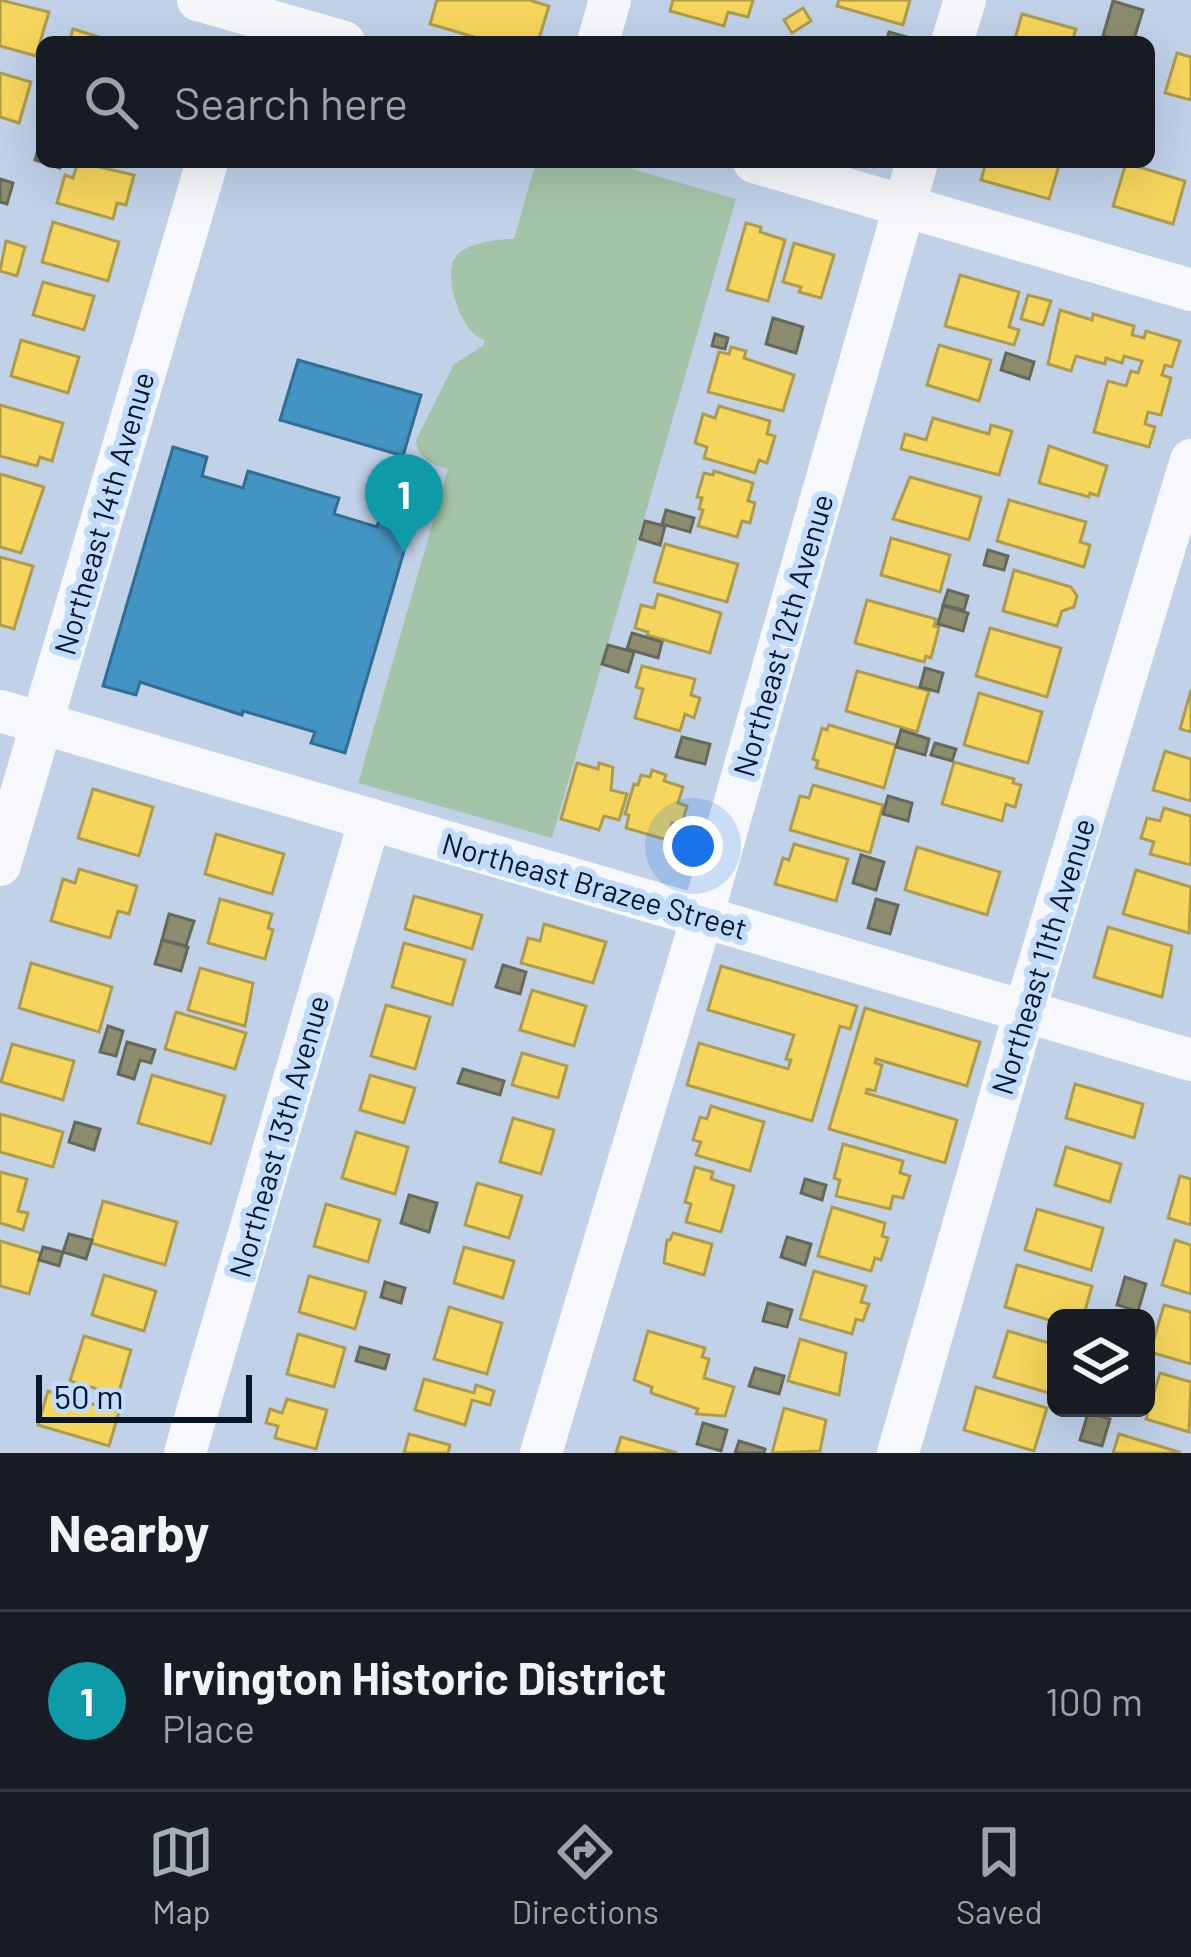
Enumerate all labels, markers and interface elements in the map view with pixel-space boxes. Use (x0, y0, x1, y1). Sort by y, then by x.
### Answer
search box (36, 36, 1155, 168)
icon: search (78, 69, 144, 135)
text: Search here (174, 75, 408, 129)
street label: Northeast 14th Avenue (45, 367, 161, 659)
pin: 1 (365, 454, 443, 553)
street label: Northeast 12th Avenue (724, 490, 840, 780)
street label: Northeast 11th Avenue (983, 814, 1101, 1098)
your location (663, 816, 723, 876)
street label: Northeast Brazee Street (438, 824, 752, 946)
street label: Northeast 13th Avenue (220, 991, 336, 1281)
map controls (1047, 1309, 1155, 1417)
button: layers (1047, 1309, 1155, 1417)
scale bar (36, 1369, 252, 1422)
text: 50 m (54, 1376, 124, 1416)
text: Nearby (48, 1501, 209, 1562)
text: Irvington Historic District (162, 1650, 666, 1704)
text: 1 (80, 1677, 94, 1724)
text: 100 m (1045, 1677, 1143, 1724)
text: Place (162, 1704, 255, 1751)
tab: Map (148, 1819, 214, 1931)
tab: Directions (511, 1819, 659, 1931)
tab: Saved (956, 1819, 1043, 1931)

